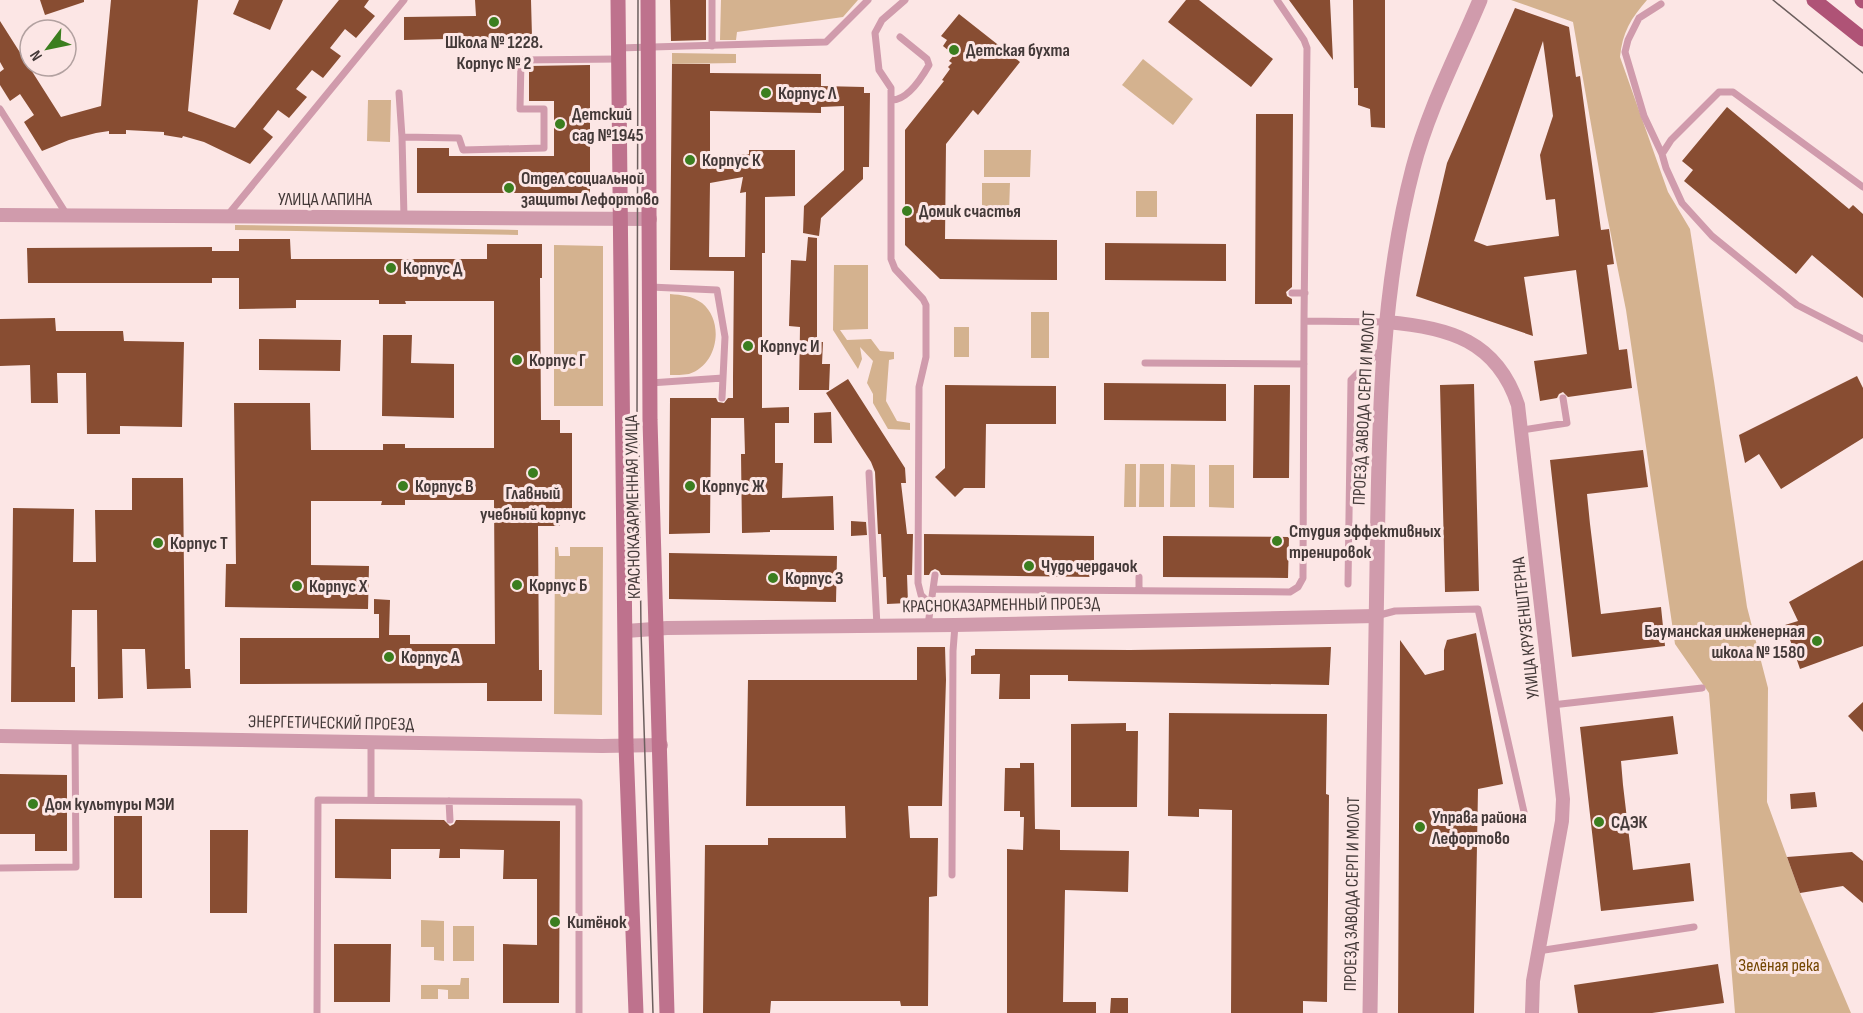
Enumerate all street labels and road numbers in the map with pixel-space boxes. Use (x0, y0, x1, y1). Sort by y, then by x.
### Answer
street label: УЛИЦА ЛАПИНА (278, 189, 372, 210)
street label: ПРОЕЗД ЗАВОДА СЕРП И МОЛОТ (1348, 310, 1380, 506)
street label: КРАСНОКАЗАРМЕННАЯ УЛИЦА (621, 414, 645, 599)
street label: УЛИЦА КРУЗЕНШТЕРНА (1508, 556, 1544, 700)
street label: КРАСНОКАЗАРМЕННЫЙ ПРОЕЗД (902, 593, 1101, 617)
street label: ЭНЕРГЕТИЧЕСКИЙ ПРОЕЗД (248, 711, 415, 735)
street label: ПРОЕЗД ЗАВОДА СЕРП И МОЛОТ (1340, 796, 1364, 992)

